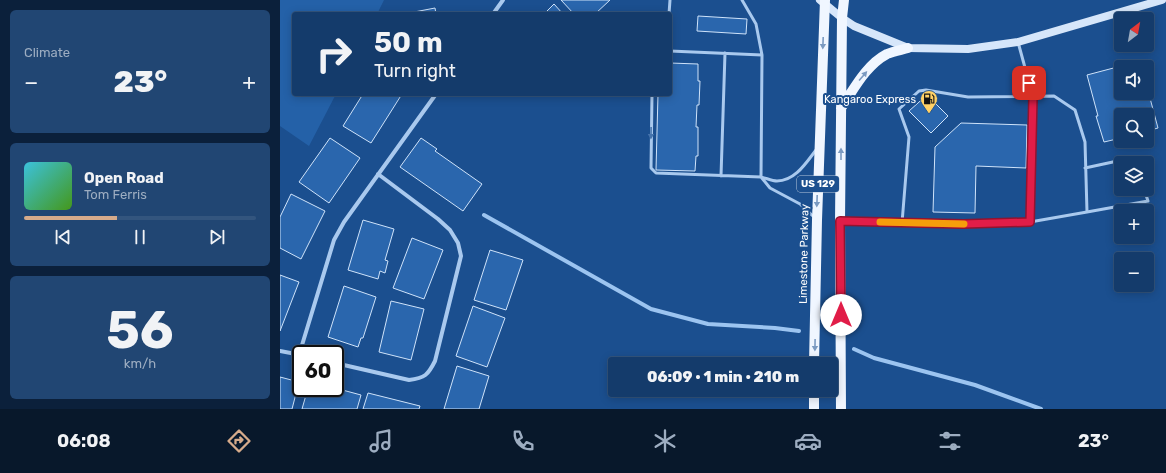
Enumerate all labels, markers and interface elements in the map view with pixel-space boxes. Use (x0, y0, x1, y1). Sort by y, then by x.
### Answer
north arrow (1114, 12, 1154, 52)
map controls (1114, 12, 1154, 292)
text: 50 m (374, 26, 443, 59)
icon: right (308, 28, 360, 80)
one-way arrow (820, 37, 826, 50)
text: Climate (24, 45, 70, 60)
text: Turn right (374, 60, 456, 82)
button: sound (1114, 60, 1154, 100)
text: 23° (114, 64, 167, 100)
pin (1012, 66, 1046, 100)
text: − (24, 69, 38, 96)
text: + (242, 69, 256, 96)
one-way arrow (859, 70, 868, 81)
icon: arrive (1018, 72, 1040, 94)
fuel station icon: Kangaroo Express (919, 89, 939, 114)
place label: Kangaroo Express (824, 93, 916, 106)
button: search (1114, 108, 1154, 148)
one-way arrow (648, 127, 654, 140)
one-way arrow (838, 147, 844, 160)
button: layers (1114, 156, 1154, 196)
text: Open Road (84, 169, 164, 187)
road number: US 129 (797, 176, 839, 192)
text: Tom Ferris (84, 187, 147, 202)
one-way arrow (814, 195, 821, 207)
street label: Limestone Parkway (797, 204, 811, 304)
button: + (1114, 204, 1154, 244)
icon: previous (52, 226, 74, 248)
icon: pause (129, 226, 151, 248)
icon: next (206, 226, 228, 248)
button: − (1114, 252, 1154, 292)
position arrow (820, 294, 862, 336)
text: 56 (106, 299, 174, 361)
one-way arrow (812, 339, 818, 352)
speed limit sign: 60 (292, 345, 344, 397)
text: km/h (124, 356, 156, 371)
text: 06:09 · 1 min · 210 m (647, 368, 799, 386)
icon: directions (225, 427, 253, 455)
icon: music (367, 427, 395, 455)
icon: phone (509, 427, 537, 455)
icon: climate (651, 427, 679, 455)
icon: car (794, 427, 822, 455)
icon: filters (936, 427, 964, 455)
text: 06:08 (57, 430, 111, 452)
text: 23° (1078, 430, 1109, 452)

